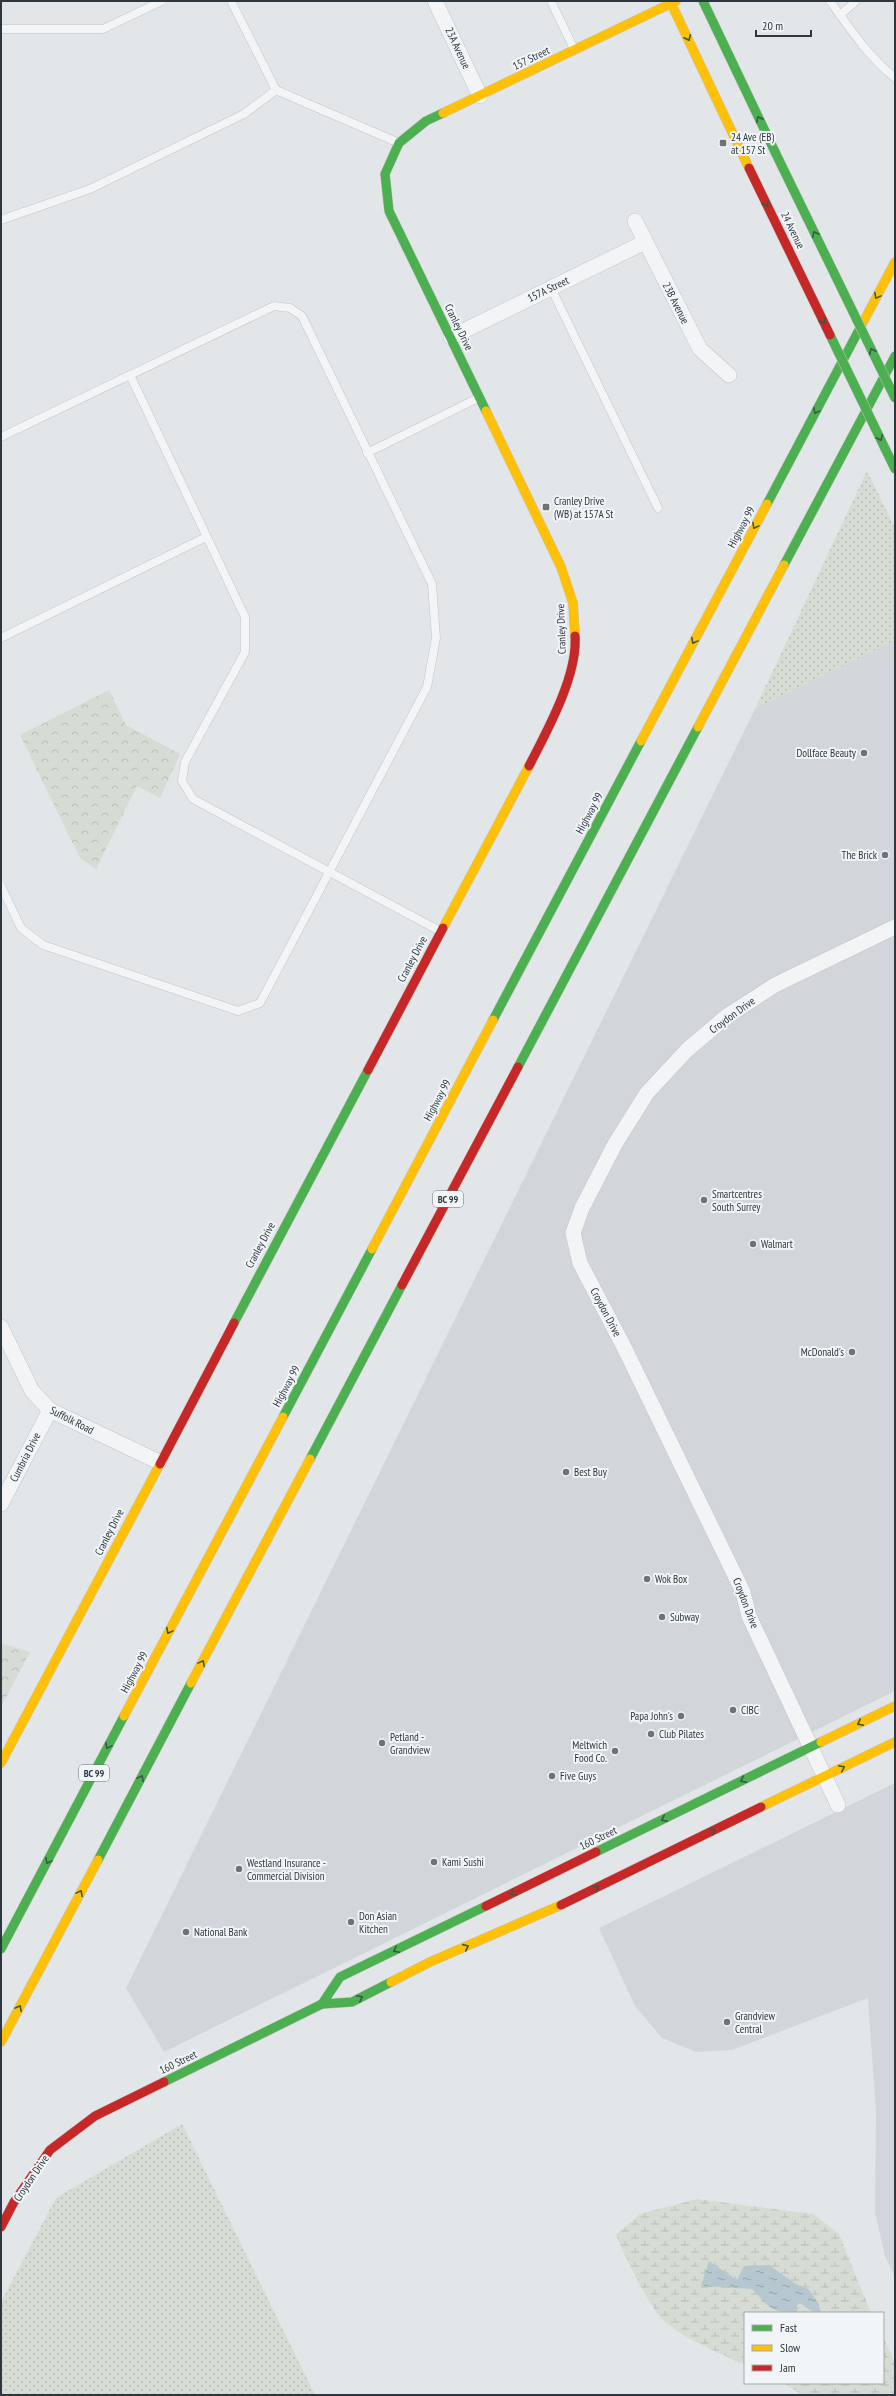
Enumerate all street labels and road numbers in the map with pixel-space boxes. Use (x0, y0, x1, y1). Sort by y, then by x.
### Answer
street label: 23A Avenue (442, 25, 474, 72)
street label: 157 Street (510, 43, 552, 73)
street label: 24 Avenue (778, 209, 808, 251)
street label: 157A Street (525, 273, 571, 305)
street label: 23B Avenue (660, 280, 693, 327)
street label: Cranley Drive (442, 301, 476, 353)
street label: Highway 99 (724, 504, 758, 550)
street label: Cranley Drive (553, 603, 569, 654)
street label: Highway 99 (572, 790, 606, 836)
street label: Cranley Drive (394, 933, 430, 984)
street label: Croydon Drive (706, 993, 758, 1036)
street label: Highway 99 (420, 1077, 454, 1123)
road number: BC 99 (433, 1191, 463, 1207)
street label: Cranley Drive (242, 1219, 278, 1270)
street label: Croydon Drive (587, 1285, 625, 1339)
street label: Highway 99 (269, 1363, 303, 1409)
street label: Suffolk Road (48, 1403, 97, 1437)
street label: Cumbria Drive (7, 1429, 44, 1484)
street label: Cranley Drive (91, 1506, 127, 1558)
street label: Croydon Drive (730, 1576, 762, 1631)
street label: Highway 99 (117, 1649, 151, 1695)
road number: BC 99 (79, 1765, 109, 1781)
street label: 160 Street (577, 1823, 619, 1853)
street label: 160 Street (157, 2047, 199, 2077)
street label: Croydon Drive (10, 2152, 52, 2204)

